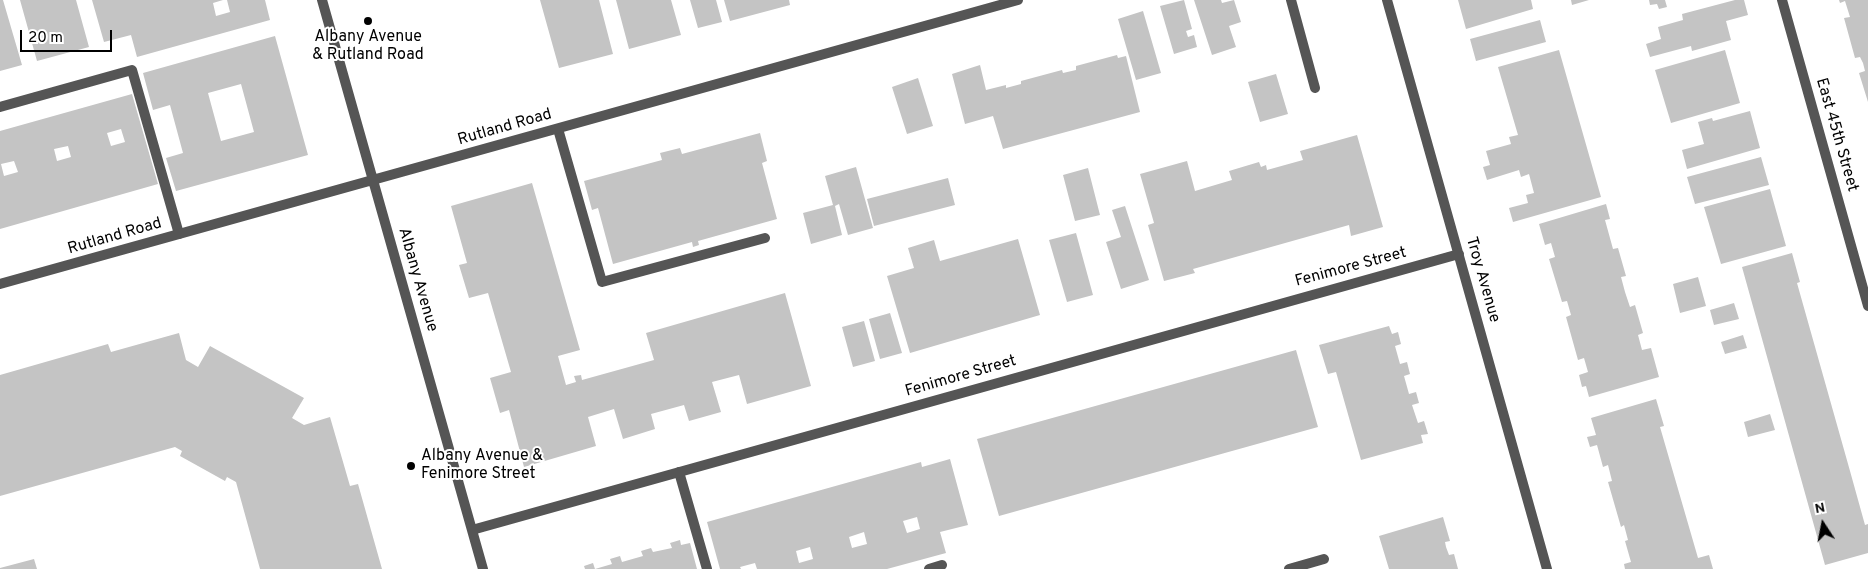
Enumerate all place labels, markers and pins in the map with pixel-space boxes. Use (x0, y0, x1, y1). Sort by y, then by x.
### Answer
marker: Albany Avenue & Rutland Road (362, 15, 374, 27)
place label: Albany Avenue & Rutland Road (312, 28, 424, 66)
place label: Albany Avenue & Fenimore Street (421, 447, 543, 485)
marker: Albany Avenue & Fenimore Street (405, 460, 417, 472)

